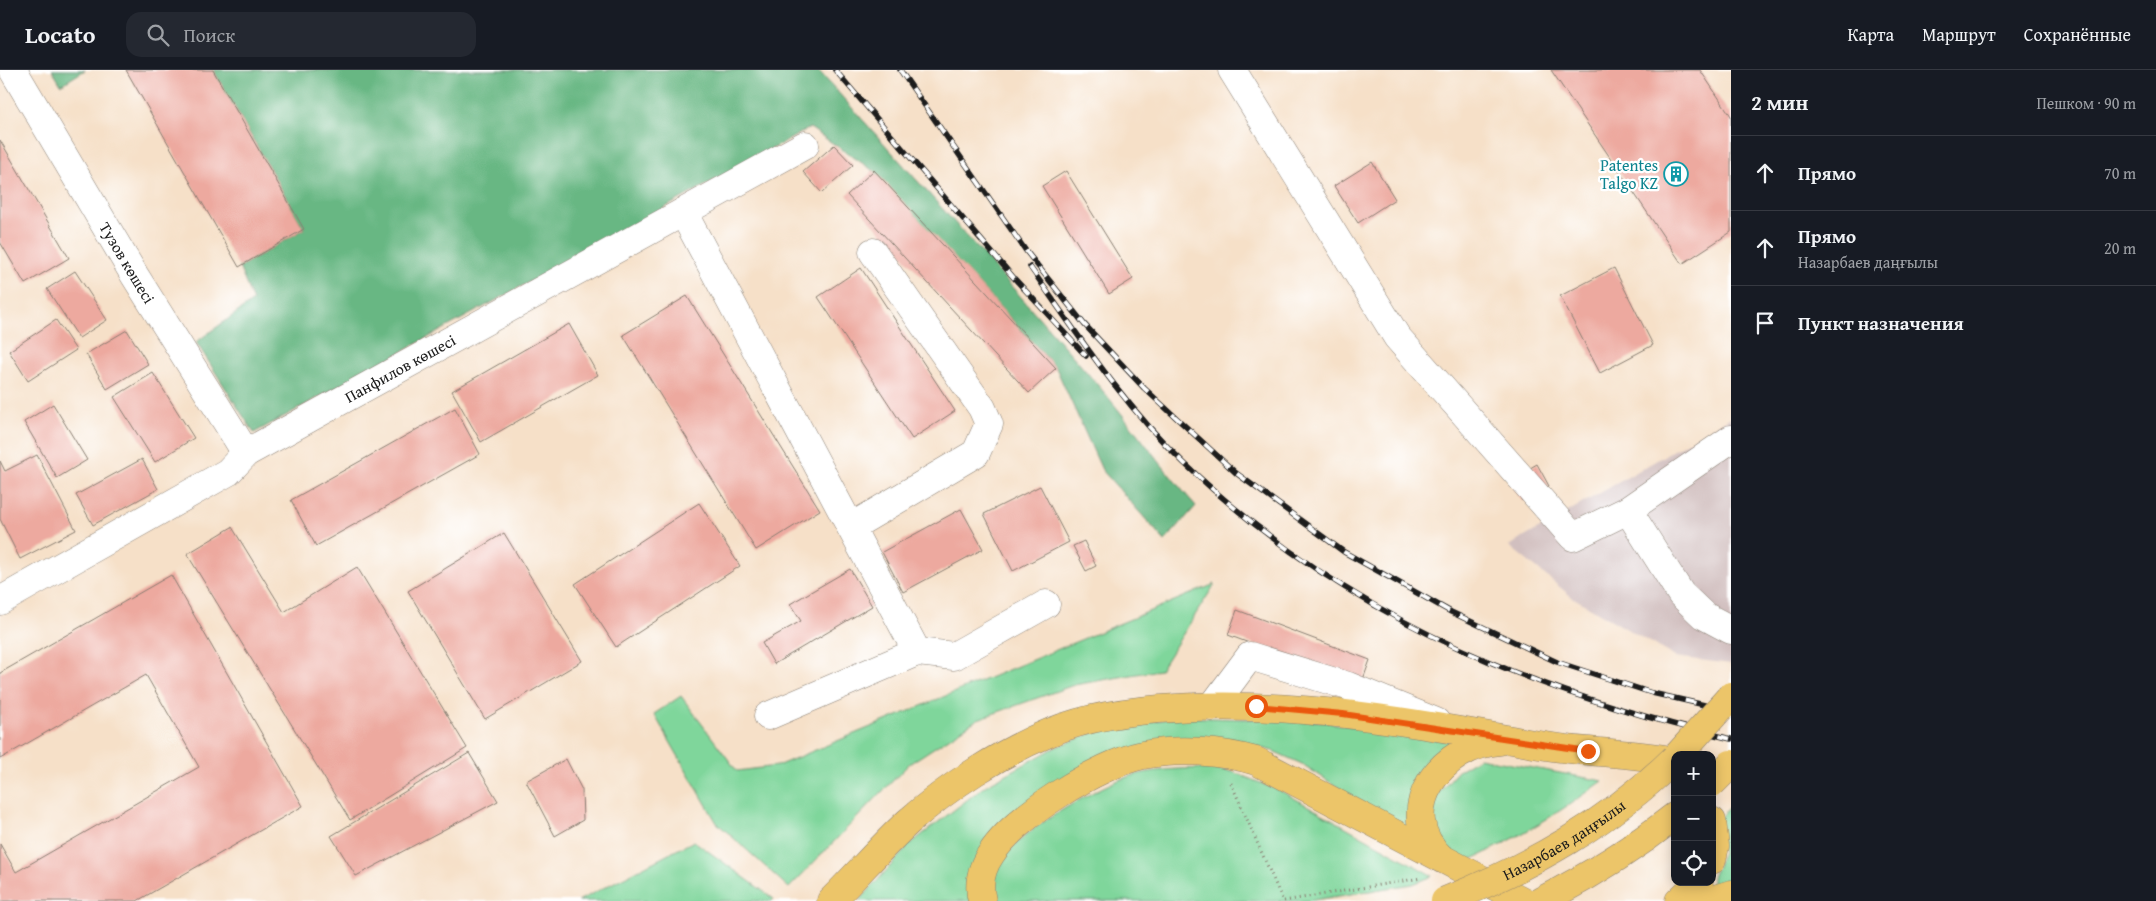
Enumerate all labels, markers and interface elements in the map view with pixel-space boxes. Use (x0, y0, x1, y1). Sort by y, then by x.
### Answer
search box (126, 12, 476, 57)
text: Locato (25, 17, 96, 52)
icon: search (144, 21, 172, 49)
text: Поиск (184, 21, 235, 49)
text: Карта (1848, 21, 1894, 48)
text: Маршрут (1922, 21, 1996, 48)
text: Сохранённые (2024, 21, 2131, 48)
text: 2 мин (1751, 87, 1808, 118)
text: Пешком · 90 m (2036, 91, 2136, 115)
place label: Patentes Talgo KZ (1600, 153, 1658, 195)
icon: ahead (1751, 159, 1779, 187)
text: Прямо (1798, 159, 1856, 187)
building icon: Patentes Talgo KZ (1663, 161, 1689, 187)
text: 70 m (2104, 161, 2136, 185)
street label: Тузов көшесі (94, 217, 162, 308)
text: Прямо (1798, 222, 1856, 250)
icon: ahead (1751, 234, 1779, 262)
text: 20 m (2104, 236, 2136, 260)
text: Назарбаев даңғылы (1798, 250, 1938, 274)
icon: arrive (1751, 309, 1779, 337)
text: Пункт назначения (1798, 309, 1964, 337)
street label: Панфилов көшесі (340, 328, 460, 408)
route start (1245, 695, 1268, 718)
route end (1577, 740, 1600, 763)
map controls (1671, 751, 1716, 886)
button: + (1671, 751, 1716, 796)
street label: Назарбаев даңғылы (1498, 793, 1630, 886)
button: − (1671, 796, 1716, 841)
button: locate (1671, 841, 1716, 886)

